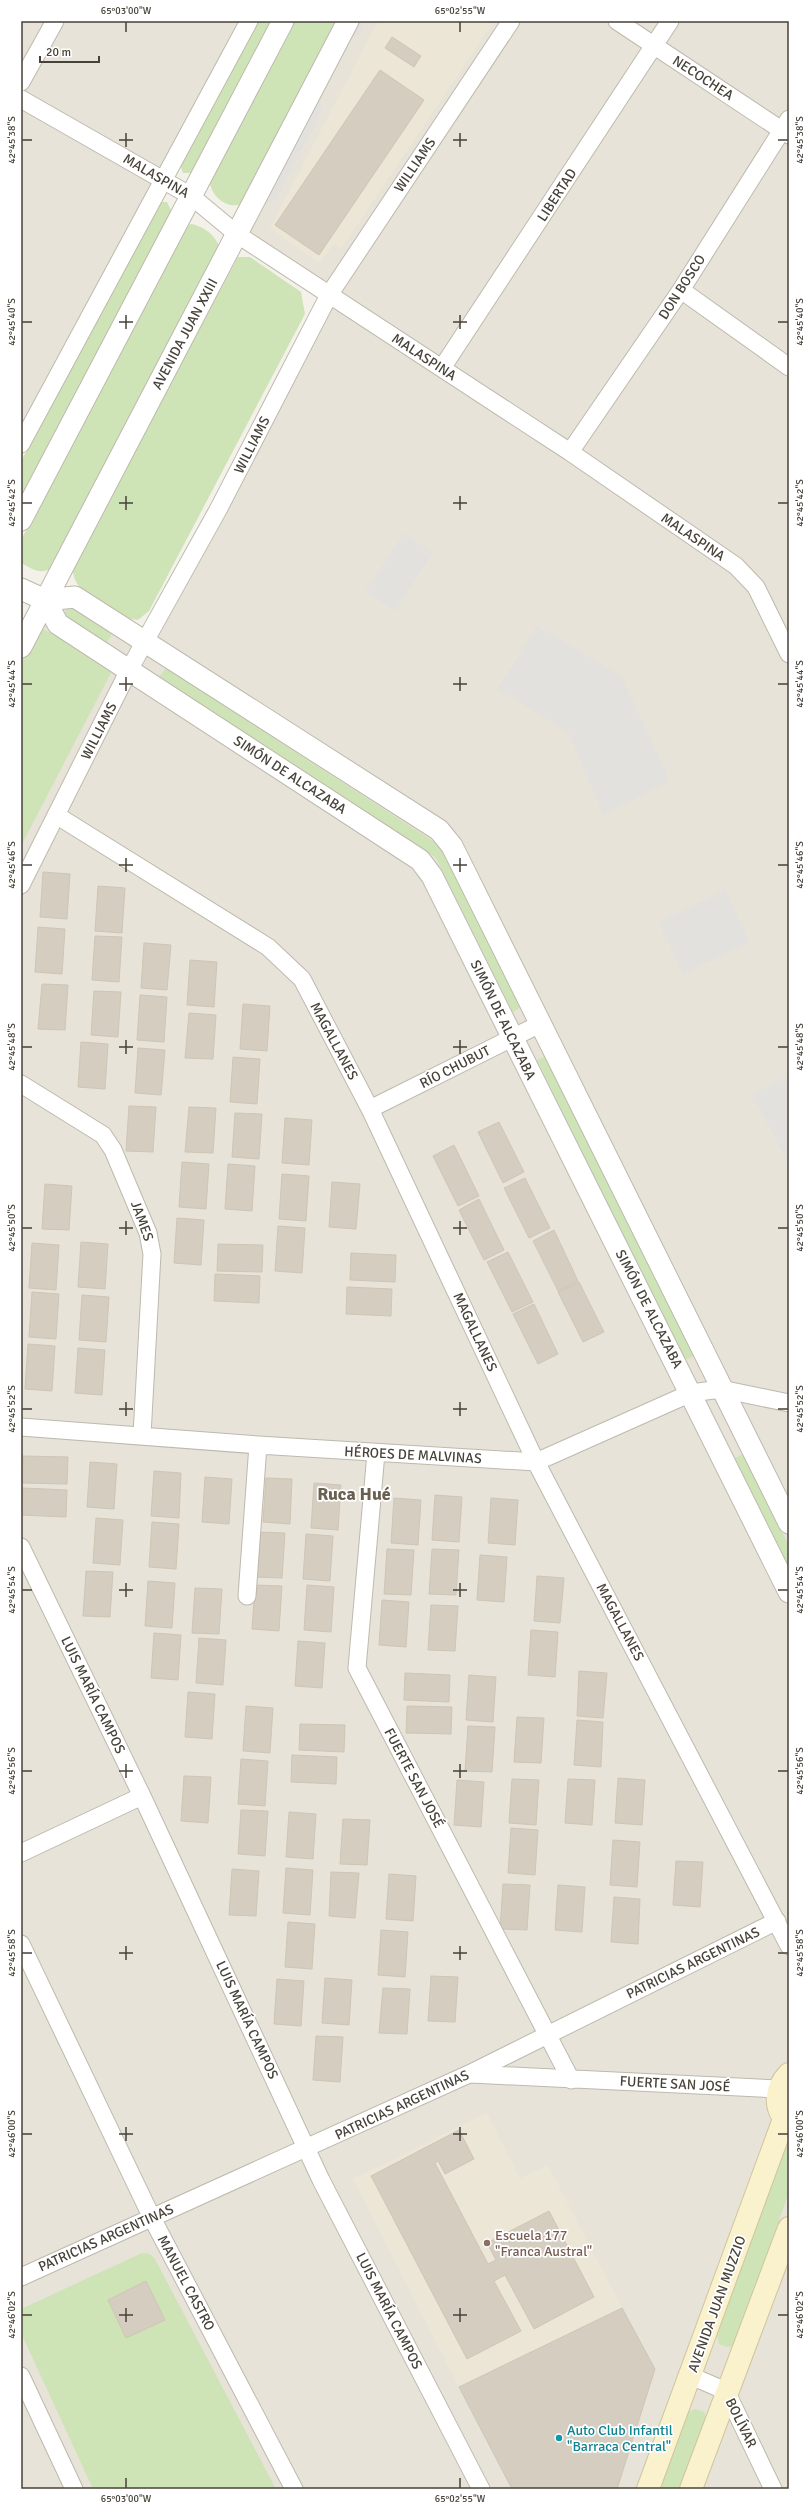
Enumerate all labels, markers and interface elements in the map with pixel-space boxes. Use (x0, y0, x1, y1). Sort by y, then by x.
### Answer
text: 65°03'00"W (101, 5, 152, 17)
text: 65°02'55"W (435, 5, 486, 17)
scale bar (40, 38, 99, 64)
text: 20 m (46, 45, 71, 60)
street label: NECOCHEA (669, 52, 737, 104)
text: 42°45'38"S (6, 116, 18, 164)
text: 42°45'38"S (794, 116, 806, 164)
street label: WILLIAMS (391, 134, 440, 195)
street label: MALASPINA (120, 150, 192, 202)
street label: LIBERTAD (534, 165, 580, 225)
street label: DON BOSCO (655, 251, 709, 323)
street label: AVENIDA JUAN XXIII (149, 276, 221, 392)
text: 42°45'40"S (6, 298, 18, 346)
text: 42°45'40"S (794, 298, 806, 346)
street label: MALASPINA (389, 330, 460, 384)
street label: WILLIAMS (230, 413, 274, 477)
text: 42°45'42"S (6, 479, 18, 527)
text: 42°45'42"S (794, 479, 806, 527)
street label: MALASPINA (658, 509, 729, 565)
text: 42°45'44"S (6, 660, 18, 708)
text: 42°45'44"S (794, 660, 806, 708)
street label: WILLIAMS (77, 699, 121, 763)
street label: SIMÓN DE ALCAZABA (230, 732, 350, 818)
text: 42°45'46"S (6, 841, 18, 889)
text: 42°45'46"S (794, 841, 806, 889)
street label: SIMÓN DE ALCAZABA (467, 957, 540, 1083)
street label: MAGALLANES (306, 999, 362, 1083)
text: 42°45'48"S (6, 1023, 18, 1071)
text: 42°45'48"S (794, 1023, 806, 1071)
street label: RÍO CHUBUT (417, 1042, 493, 1092)
street label: JAMES (127, 1199, 157, 1244)
text: 42°45'50"S (6, 1204, 18, 1252)
text: 42°45'50"S (794, 1204, 806, 1252)
street label: SIMÓN DE ALCAZABA (612, 1247, 687, 1372)
street label: MAGALLANES (449, 1290, 501, 1374)
text: 42°45'52"S (6, 1385, 18, 1433)
text: 42°45'52"S (794, 1385, 806, 1433)
street label: HÉROES DE MALVINAS (344, 1443, 482, 1467)
district label: Ruca Hué (317, 1483, 391, 1505)
text: 42°45'54"S (6, 1566, 18, 1614)
text: 42°45'54"S (794, 1566, 806, 1614)
street label: MAGALLANES (592, 1580, 648, 1664)
street label: LUIS MARÍA CAMPOS (57, 1634, 129, 1757)
street label: FUERTE SAN JOSÉ (381, 1725, 448, 1831)
text: 42°45'56"S (6, 1747, 18, 1795)
text: 42°45'56"S (794, 1747, 806, 1795)
street label: PATRICIAS ARGENTINAS (624, 1923, 763, 2003)
text: 42°45'58"S (6, 1929, 18, 1977)
text: 42°45'58"S (794, 1929, 806, 1977)
street label: LUIS MARÍA CAMPOS (212, 1958, 282, 2082)
street label: PATRICIAS ARGENTINAS (332, 2066, 472, 2144)
street label: FUERTE SAN JOSÉ (619, 2073, 731, 2095)
text: 42°46'00"S (6, 2110, 18, 2158)
text: 42°46'00"S (794, 2110, 806, 2158)
street label: PATRICIAS ARGENTINAS (36, 2200, 176, 2276)
place label: Escuela 177 "Franca Austral" (495, 2227, 592, 2260)
street label: MANUEL CASTRO (154, 2232, 218, 2334)
street label: AVENIDA JUAN MUZZIO (684, 2233, 750, 2375)
marker: Escuela 177 "Franca Austral" (482, 2238, 492, 2248)
street label: LUIS MARÍA CAMPOS (352, 2250, 426, 2372)
text: 42°46'02"S (6, 2291, 18, 2339)
text: 42°46'02"S (794, 2291, 806, 2339)
street label: BOLÍVAR (722, 2395, 760, 2451)
place label: Auto Club Infantil "Barraca Central" (567, 2422, 673, 2455)
marker: Auto Club Infantil "Barraca Central" (554, 2433, 564, 2443)
text: 65°03'00"W (101, 2493, 152, 2505)
text: 65°02'55"W (435, 2493, 486, 2505)

